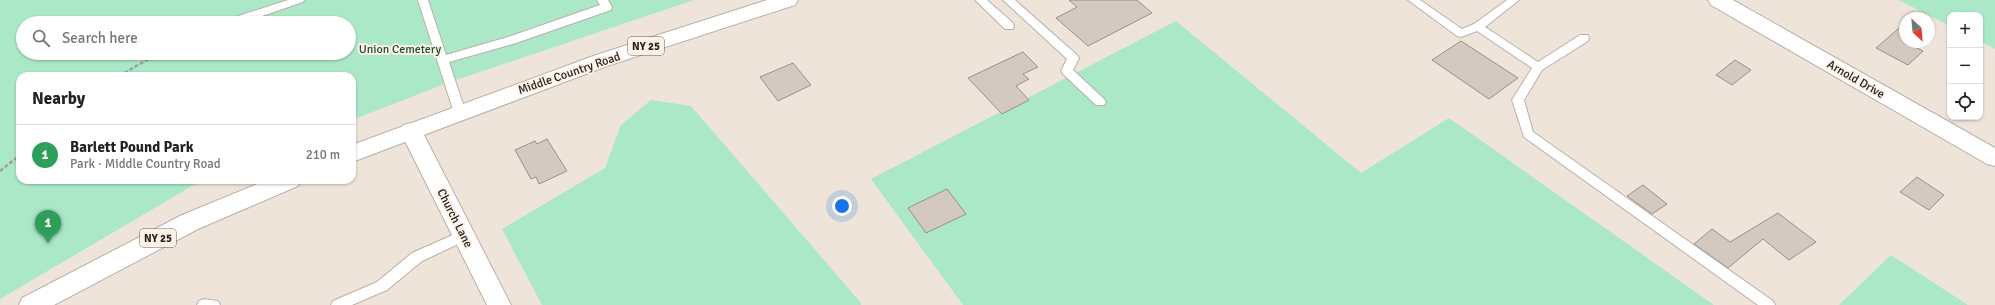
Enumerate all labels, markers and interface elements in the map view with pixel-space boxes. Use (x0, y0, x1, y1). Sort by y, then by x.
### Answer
north arrow (1899, 12, 1935, 48)
map controls (1947, 12, 1983, 120)
button: + (1947, 12, 1983, 48)
search box (16, 16, 356, 60)
icon: search (30, 27, 52, 49)
text: Search here (62, 29, 138, 47)
road number: NY 25 (628, 37, 664, 55)
park label: Union Cemetery (359, 42, 442, 57)
button: − (1947, 48, 1983, 84)
street label: Middle Country Road (516, 49, 622, 98)
street label: Arnold Drive (1824, 57, 1887, 102)
button: locate (1947, 84, 1983, 120)
text: Nearby (32, 88, 85, 109)
text: Barlett Pound Park (70, 138, 194, 156)
text: 1 (41, 147, 49, 163)
text: 210 m (306, 147, 340, 163)
text: Park · Middle Country Road (70, 156, 221, 172)
street label: Church Lane (433, 186, 476, 250)
your location (832, 196, 852, 216)
pin: 1 (35, 210, 61, 243)
road number: NY 25 (140, 229, 176, 247)

